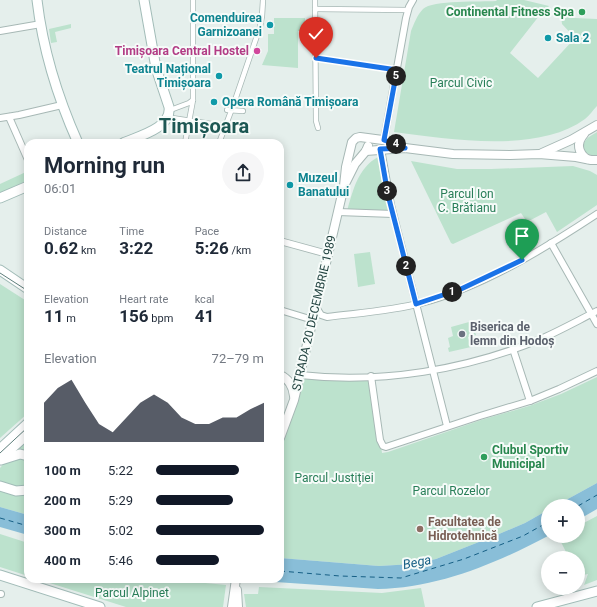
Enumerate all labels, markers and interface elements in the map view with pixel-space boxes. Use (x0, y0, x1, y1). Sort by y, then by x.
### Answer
place label: Continental Fitness Spa (446, 5, 575, 19)
marker: Continental Fitness Spa (577, 7, 587, 17)
place label: Comenduirea Garnizoanei (190, 11, 263, 39)
pin (299, 17, 333, 58)
marker: Comenduirea Garnizoanei (265, 20, 275, 30)
icon: check (305, 23, 327, 45)
place label: Sala 2 (556, 31, 589, 45)
marker: Sala 2 (543, 33, 553, 43)
place label: Timișoara Central Hostel (115, 44, 249, 59)
marker: Timișoara Central Hostel (252, 46, 262, 56)
place label: Teatrul Național Timișoara (125, 62, 212, 91)
pin: 5 (386, 66, 406, 86)
text: 5 (393, 69, 399, 82)
marker: Teatrul Național Timișoara (214, 71, 224, 81)
park label: Parcul Civic (430, 76, 492, 90)
place label: Opera Română Timișoara (222, 95, 359, 110)
marker: Opera Română Timișoara (209, 97, 219, 107)
district label: Timișoara (159, 114, 249, 139)
pin: 4 (386, 134, 406, 154)
text: 4 (393, 137, 399, 150)
button: share (222, 152, 264, 194)
text: Morning run (44, 153, 165, 178)
place label: Muzeul Banatului (298, 171, 349, 199)
marker: Muzeul Banatului (285, 180, 295, 190)
text: 06:01 (44, 181, 76, 196)
pin: 3 (377, 181, 397, 201)
text: 3 (384, 184, 390, 197)
park label: Parcul Ion C. Brătianu (438, 187, 496, 215)
pin (505, 219, 539, 260)
text: Distance (44, 225, 87, 238)
text: Time (119, 225, 144, 238)
text: Pace (195, 225, 219, 238)
icon: arrive (511, 225, 533, 247)
street label: STRADA 20 DECEMBRIE 1989 (289, 234, 339, 392)
text: 0.62 (44, 238, 78, 258)
text: 3:22 (119, 238, 153, 258)
text: 5:26 (195, 238, 229, 258)
text: km (78, 244, 96, 257)
text: /km (229, 244, 251, 257)
pin: 2 (396, 256, 416, 276)
text: 2 (403, 259, 409, 272)
pin: 1 (442, 282, 462, 302)
text: 1 (449, 285, 455, 298)
text: Elevation (44, 293, 89, 306)
text: Heart rate (119, 293, 168, 306)
text: kcal (195, 293, 215, 306)
text: 11 (44, 306, 64, 326)
text: 156 (119, 306, 149, 326)
text: 41 (195, 306, 214, 326)
text: m (64, 312, 76, 325)
text: bpm (149, 312, 173, 325)
place label: Biserica de lemn din Hodoș (470, 320, 554, 349)
marker: Biserica de lemn din Hodoș (457, 329, 467, 339)
text: Elevation (44, 351, 97, 366)
text: 72–79 m (212, 351, 264, 366)
place label: Clubul Sportiv Municipal (492, 443, 568, 471)
marker: Clubul Sportiv Municipal (479, 452, 489, 462)
text: 100 m (44, 463, 81, 478)
text: 5:22 (108, 463, 133, 478)
park label: Parcul Justiției (294, 471, 374, 486)
park label: Parcul Rozelor (413, 484, 489, 498)
text: 200 m (44, 493, 81, 508)
text: 5:29 (108, 493, 133, 508)
map controls (541, 499, 585, 595)
button: + (541, 499, 585, 543)
place label: Facultatea de Hidrotehnică (428, 515, 501, 543)
text: 300 m (44, 523, 81, 538)
text: 5:02 (108, 523, 133, 538)
marker: Facultatea de Hidrotehnică (415, 524, 425, 534)
button: − (541, 551, 585, 595)
water label: Bega (402, 552, 433, 572)
text: 400 m (44, 553, 81, 568)
text: 5:46 (108, 553, 133, 568)
park label: Parcul Alpinet (95, 586, 169, 600)

